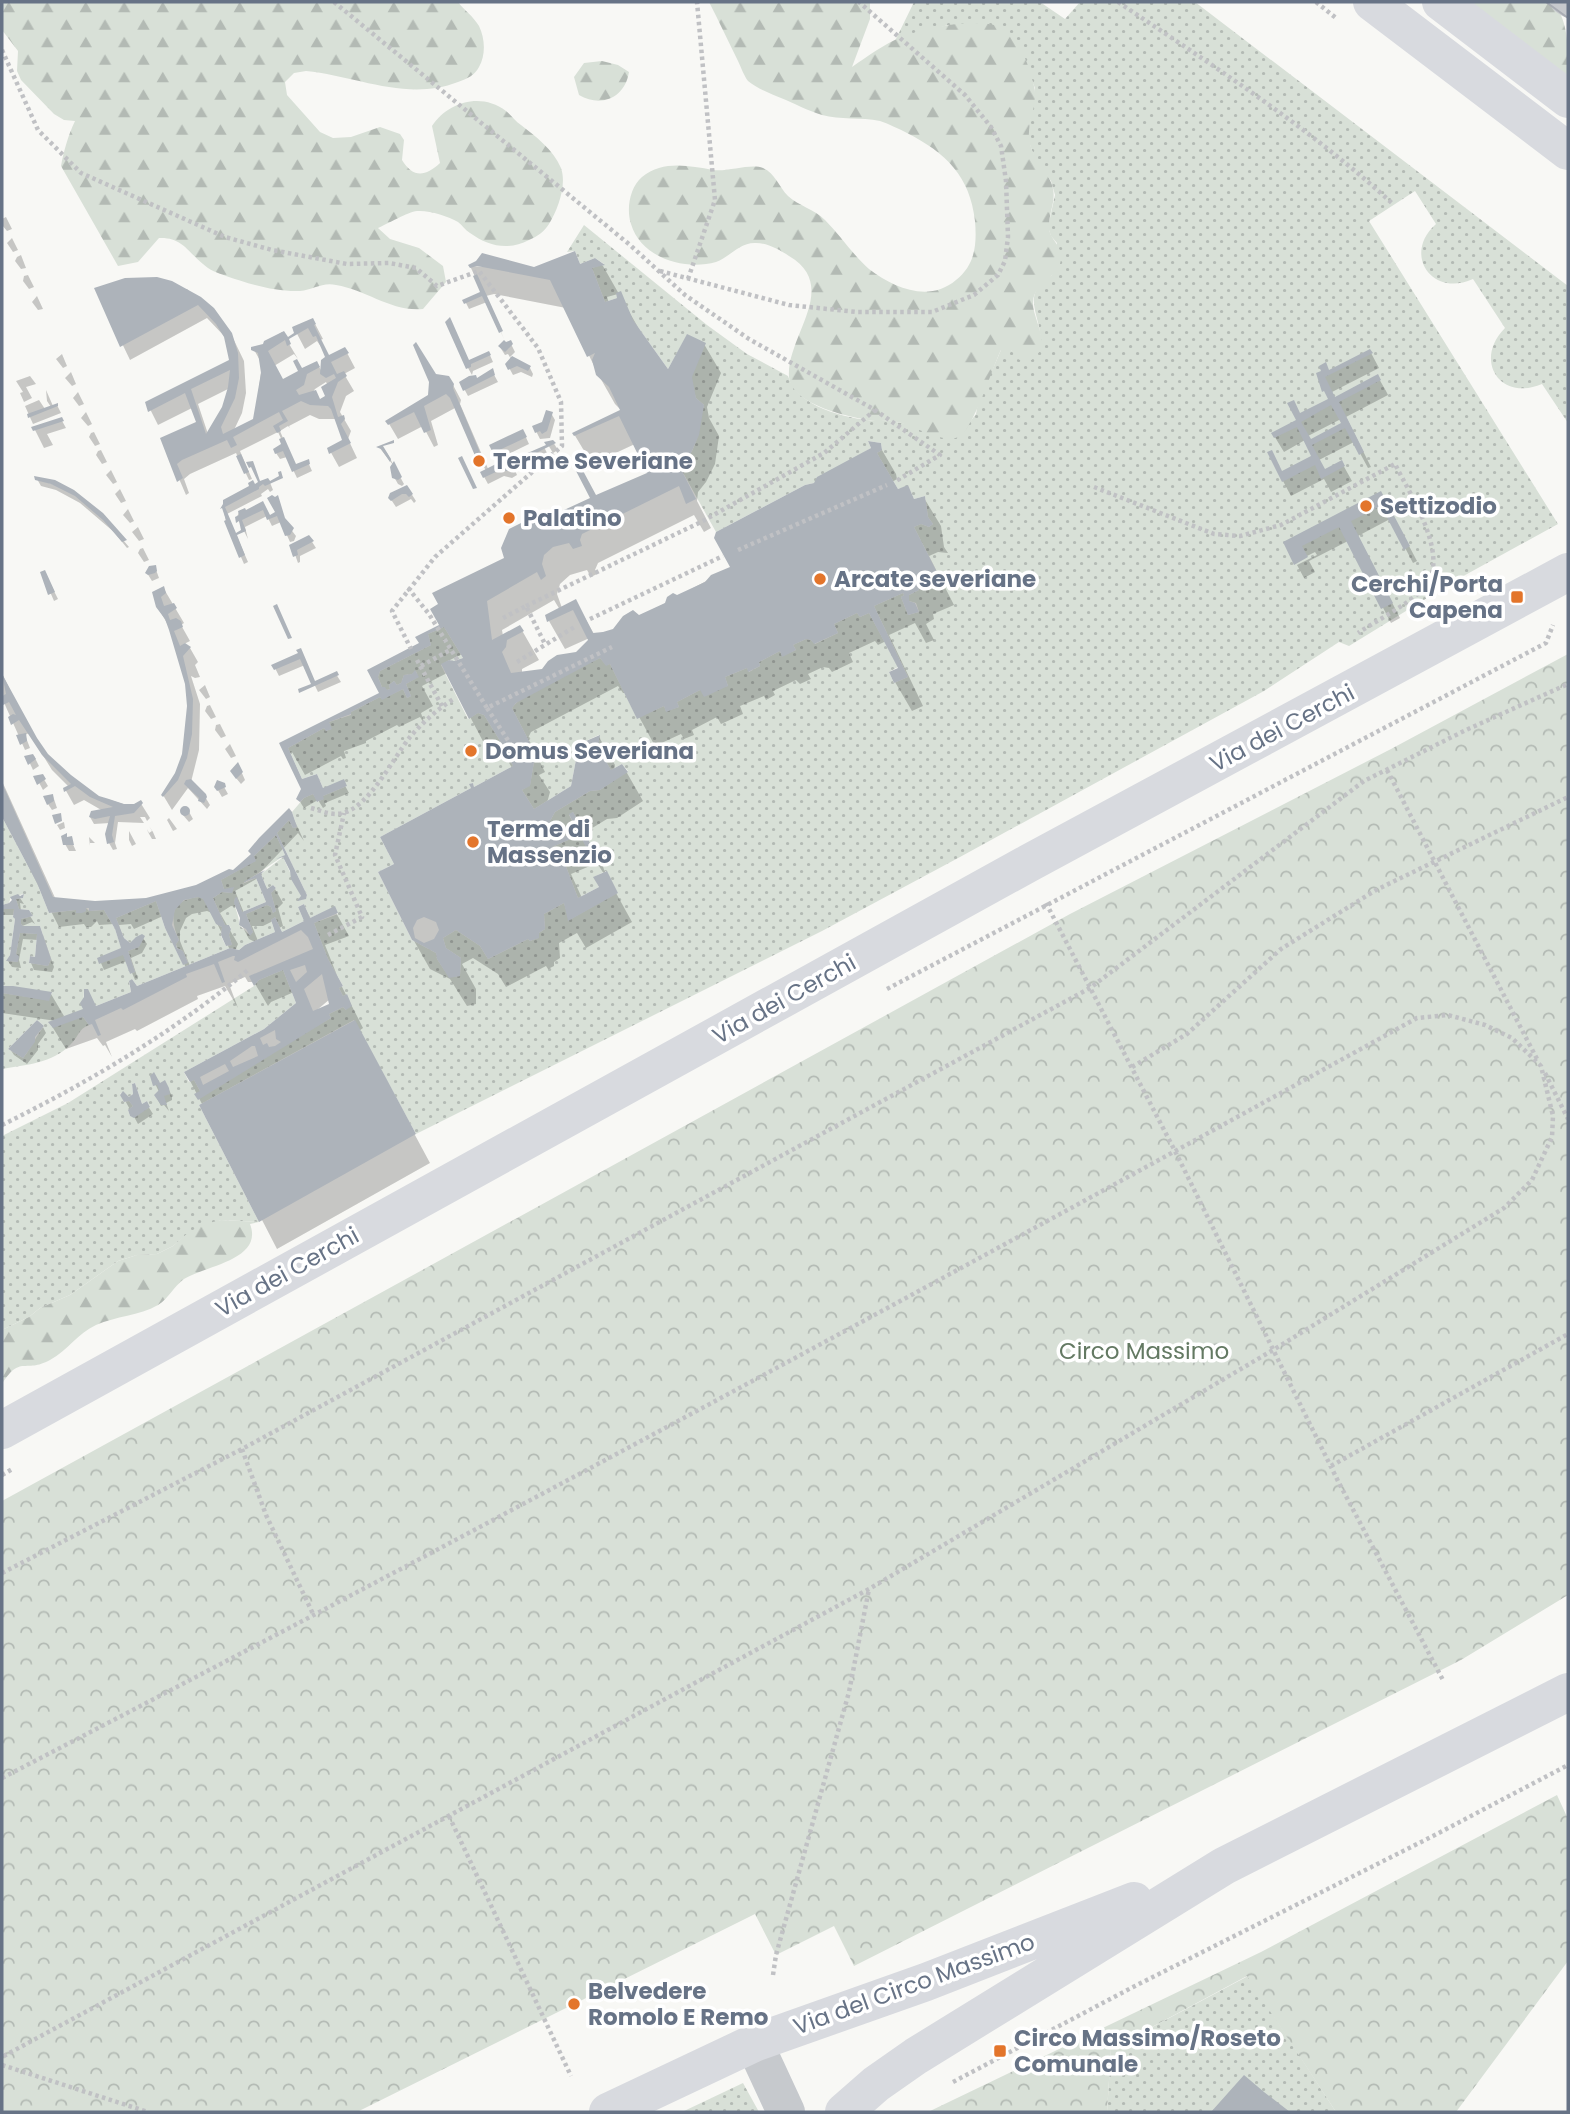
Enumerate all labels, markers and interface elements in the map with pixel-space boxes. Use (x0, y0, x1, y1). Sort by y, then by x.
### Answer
place label: Terme Severiane (493, 445, 693, 477)
marker: Terme Severiane (471, 453, 487, 469)
place label: Settizodio (1380, 490, 1497, 522)
marker: Settizodio (1358, 498, 1374, 514)
place label: Palatino (523, 502, 622, 534)
marker: Palatino (501, 510, 517, 526)
place label: Arcate severiane (834, 563, 1036, 595)
place label: Cerchi/Porta Capena (1351, 568, 1503, 626)
marker: Arcate severiane (812, 571, 828, 587)
marker: Cerchi/Porta Capena (1509, 589, 1525, 605)
street label: Via dei Cerchi (1204, 676, 1360, 780)
place label: Domus Severiana (485, 735, 694, 767)
marker: Domus Severiana (463, 743, 479, 759)
place label: Terme di Massenzio (487, 813, 612, 871)
marker: Terme di Massenzio (465, 834, 481, 850)
street label: Via dei Cerchi (707, 946, 861, 1052)
street label: Via dei Cerchi (210, 1219, 364, 1325)
park label: Circo Massimo (1059, 1335, 1229, 1367)
street label: Via del Circo Massimo (789, 1925, 1039, 2043)
place label: Belvedere Romolo E Remo (588, 1975, 768, 2033)
marker: Belvedere Romolo E Remo (566, 1996, 582, 2012)
place label: Circo Massimo/Roseto Comunale (1014, 2022, 1281, 2080)
marker: Circo Massimo/Roseto Comunale (992, 2043, 1008, 2059)

